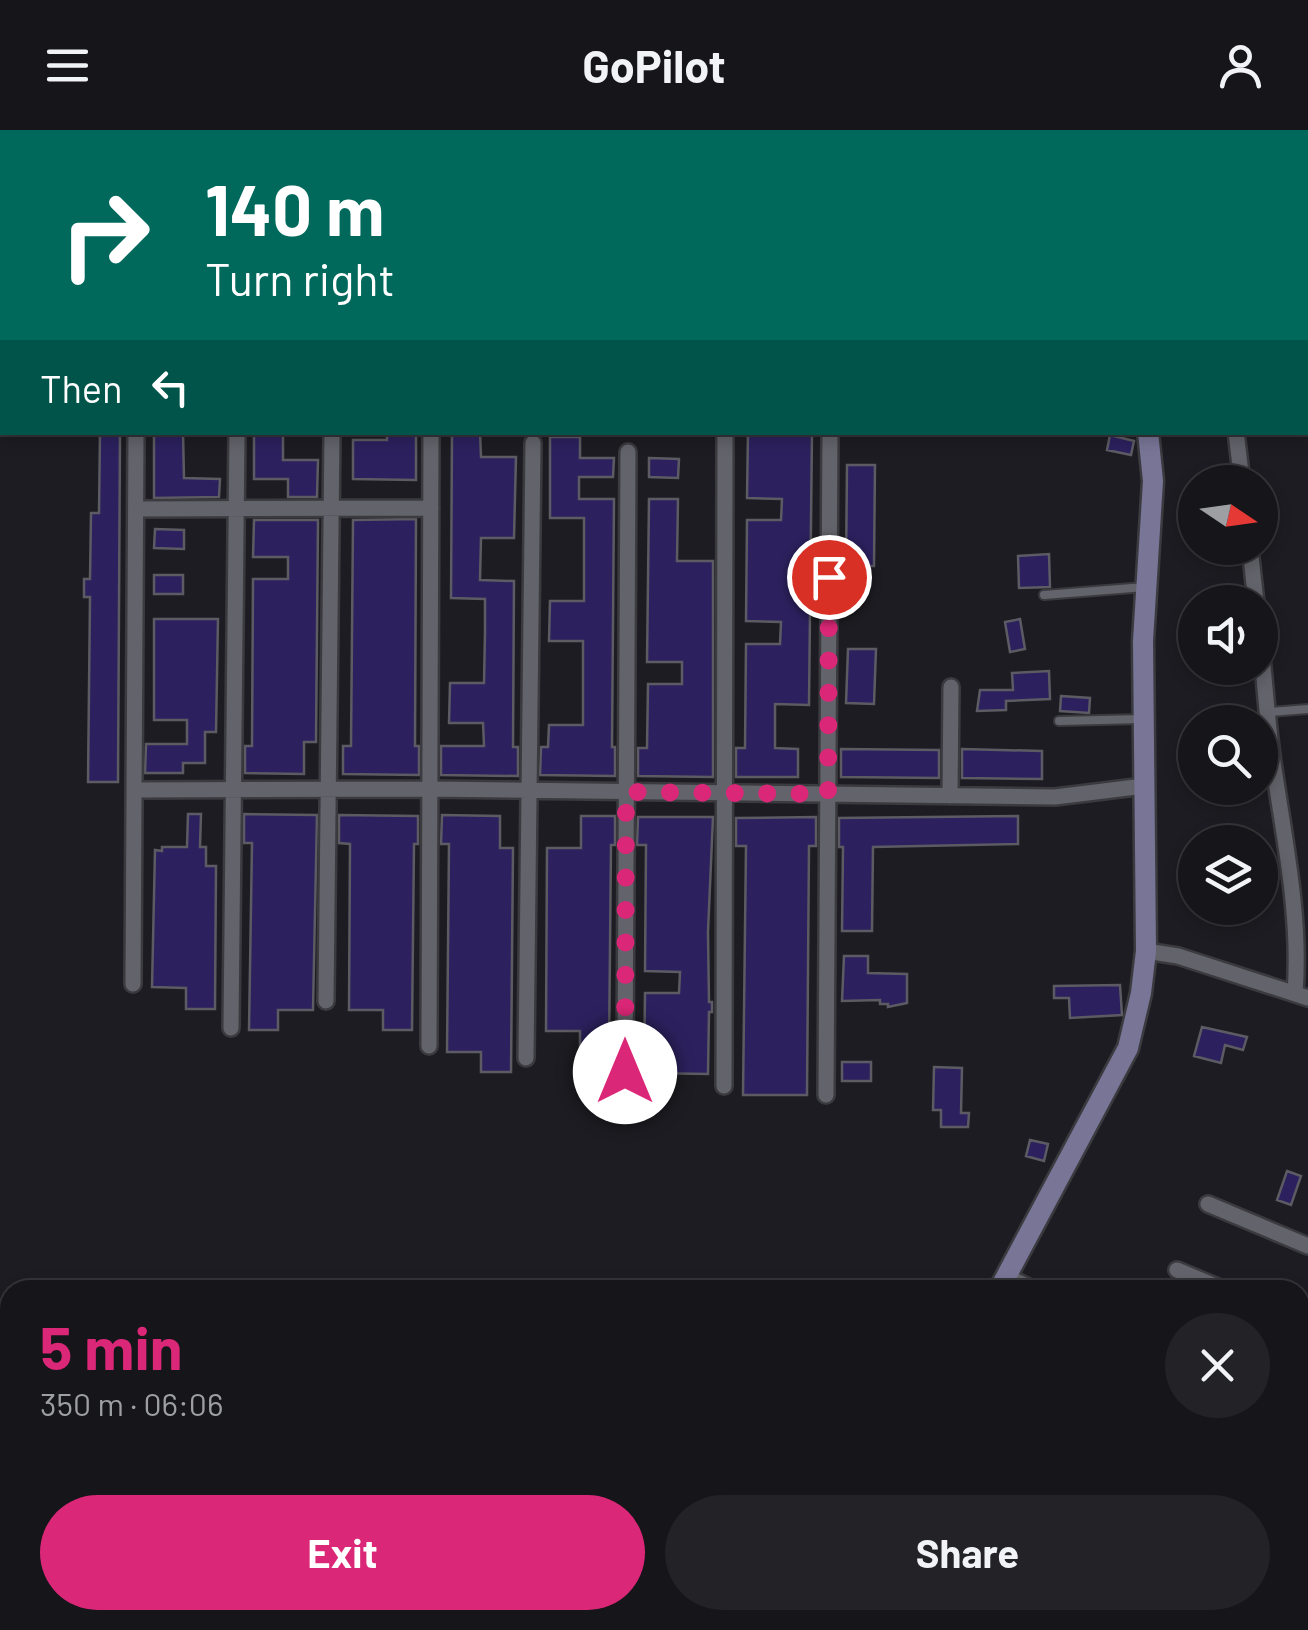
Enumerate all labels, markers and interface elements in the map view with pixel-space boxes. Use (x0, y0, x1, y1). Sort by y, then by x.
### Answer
icon: menu (40, 38, 95, 93)
text: GoPilot (582, 38, 726, 92)
icon: person (1213, 38, 1268, 93)
text: 140 m (205, 166, 384, 250)
icon: right (40, 170, 170, 300)
text: Turn right (205, 251, 395, 305)
icon: left (143, 360, 198, 415)
text: Then (40, 365, 123, 411)
north arrow (1178, 465, 1278, 565)
map controls (1178, 465, 1278, 925)
pin (787, 535, 872, 620)
icon: arrive (802, 550, 857, 605)
button: sound (1178, 585, 1278, 685)
button: search (1178, 705, 1278, 805)
button: layers (1178, 825, 1278, 925)
position arrow (573, 1020, 677, 1124)
text: 5 min (40, 1310, 183, 1382)
button: close (1165, 1313, 1270, 1418)
text: 350 m · 06:06 (40, 1384, 223, 1422)
button: Exit (40, 1495, 645, 1610)
button: Share (665, 1495, 1270, 1610)

